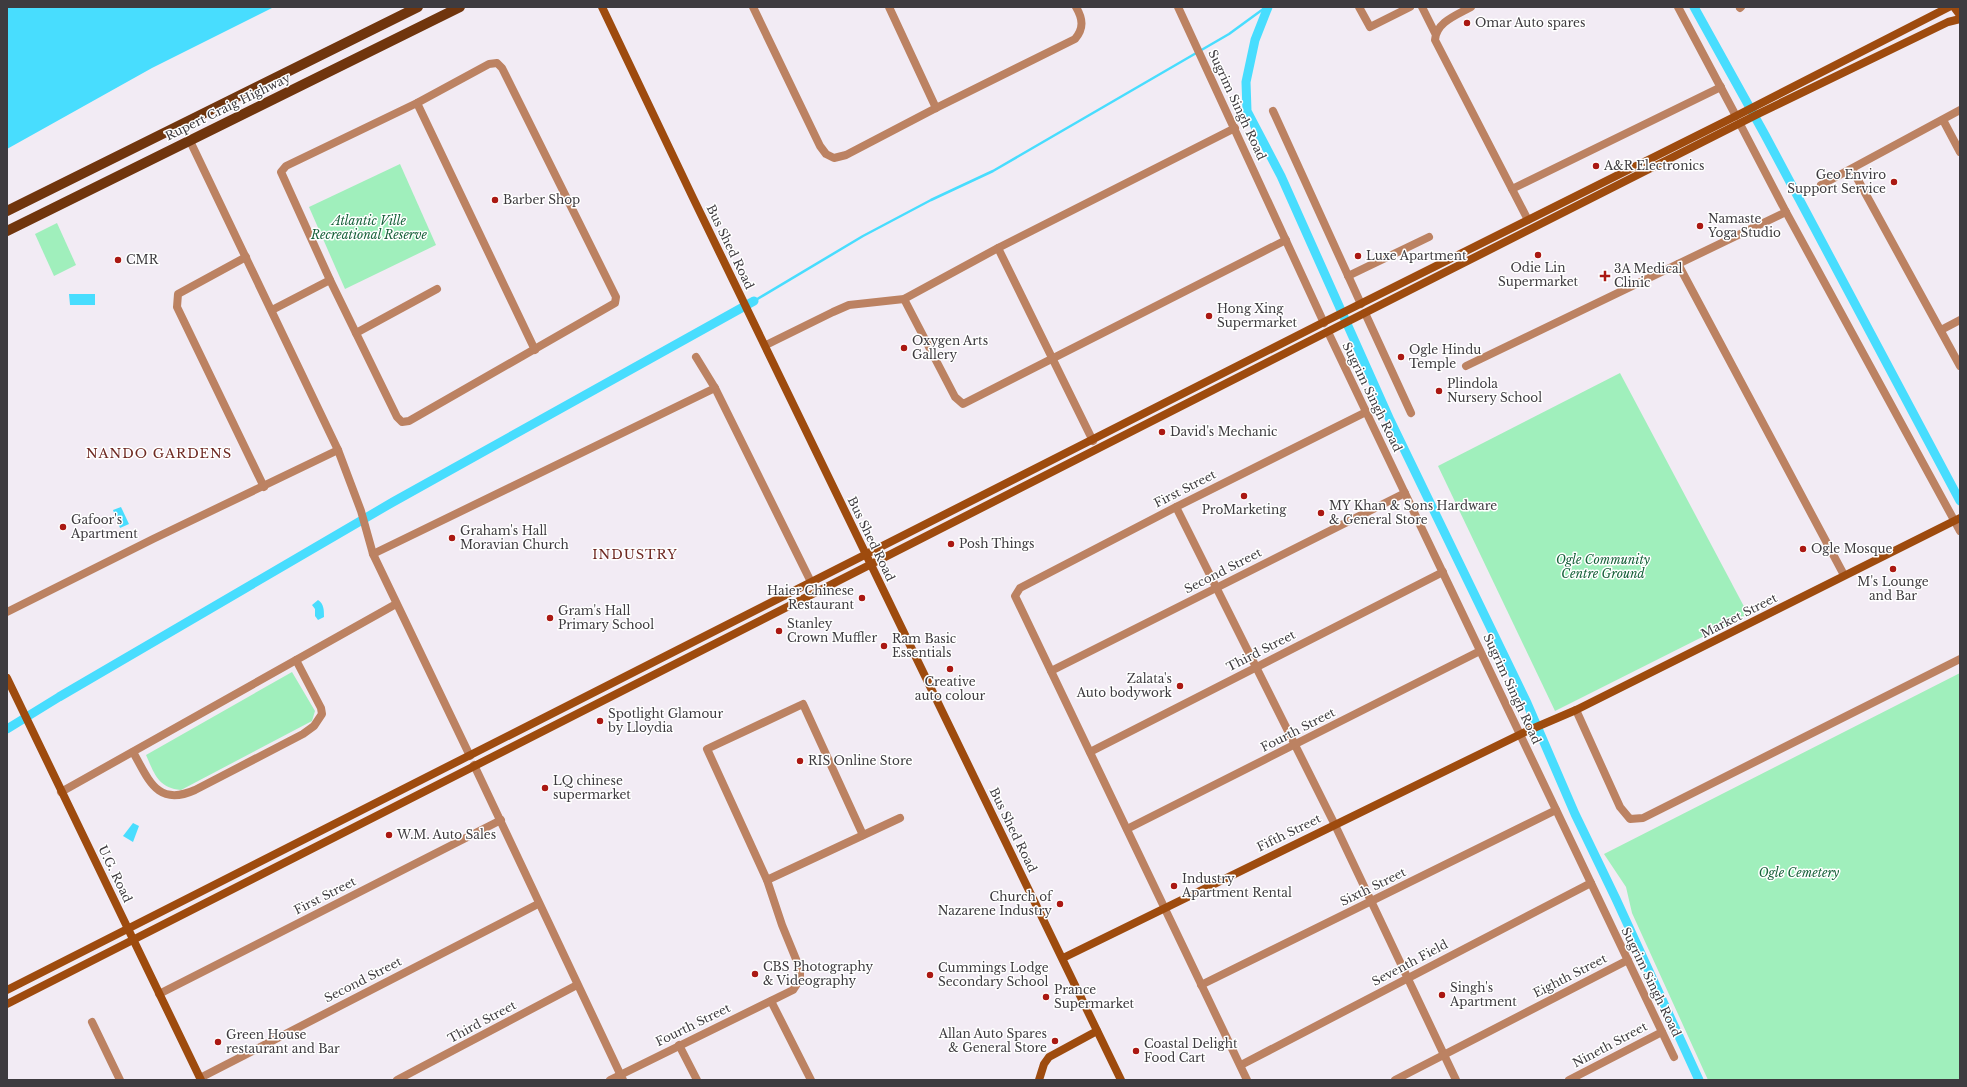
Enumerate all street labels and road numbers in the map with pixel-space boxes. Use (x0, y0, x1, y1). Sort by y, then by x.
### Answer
street label: Sugrim Singh Road (1205, 47, 1270, 162)
street label: Rupert Craig Highway (163, 70, 293, 143)
street label: Bus Shed Road (703, 202, 757, 292)
street label: Sugrim Singh Road (1339, 340, 1405, 454)
street label: First Street (1151, 466, 1219, 511)
street label: Bus Shed Road (844, 494, 898, 584)
street label: Second Street (1182, 544, 1264, 596)
street label: Market Street (1698, 590, 1780, 641)
street label: Third Street (1224, 627, 1298, 674)
street label: Sugrim Singh Road (1480, 631, 1545, 746)
street label: Fourth Street (1258, 704, 1338, 755)
street label: Bus Shed Road (986, 785, 1040, 875)
street label: Fifth Street (1254, 810, 1324, 855)
street label: U.G. Road (95, 843, 136, 905)
street label: Sixth Street (1337, 864, 1409, 909)
street label: First Street (291, 873, 359, 918)
street label: Sugrim Singh Road (1618, 925, 1684, 1039)
street label: Seventh Field (1369, 936, 1450, 989)
street label: Eighth Street (1530, 950, 1609, 1001)
street label: Second Street (322, 953, 404, 1005)
street label: Third Street (445, 997, 519, 1046)
street label: Fourth Street (653, 1000, 733, 1049)
street label: Nineth Street (1570, 1018, 1650, 1070)

